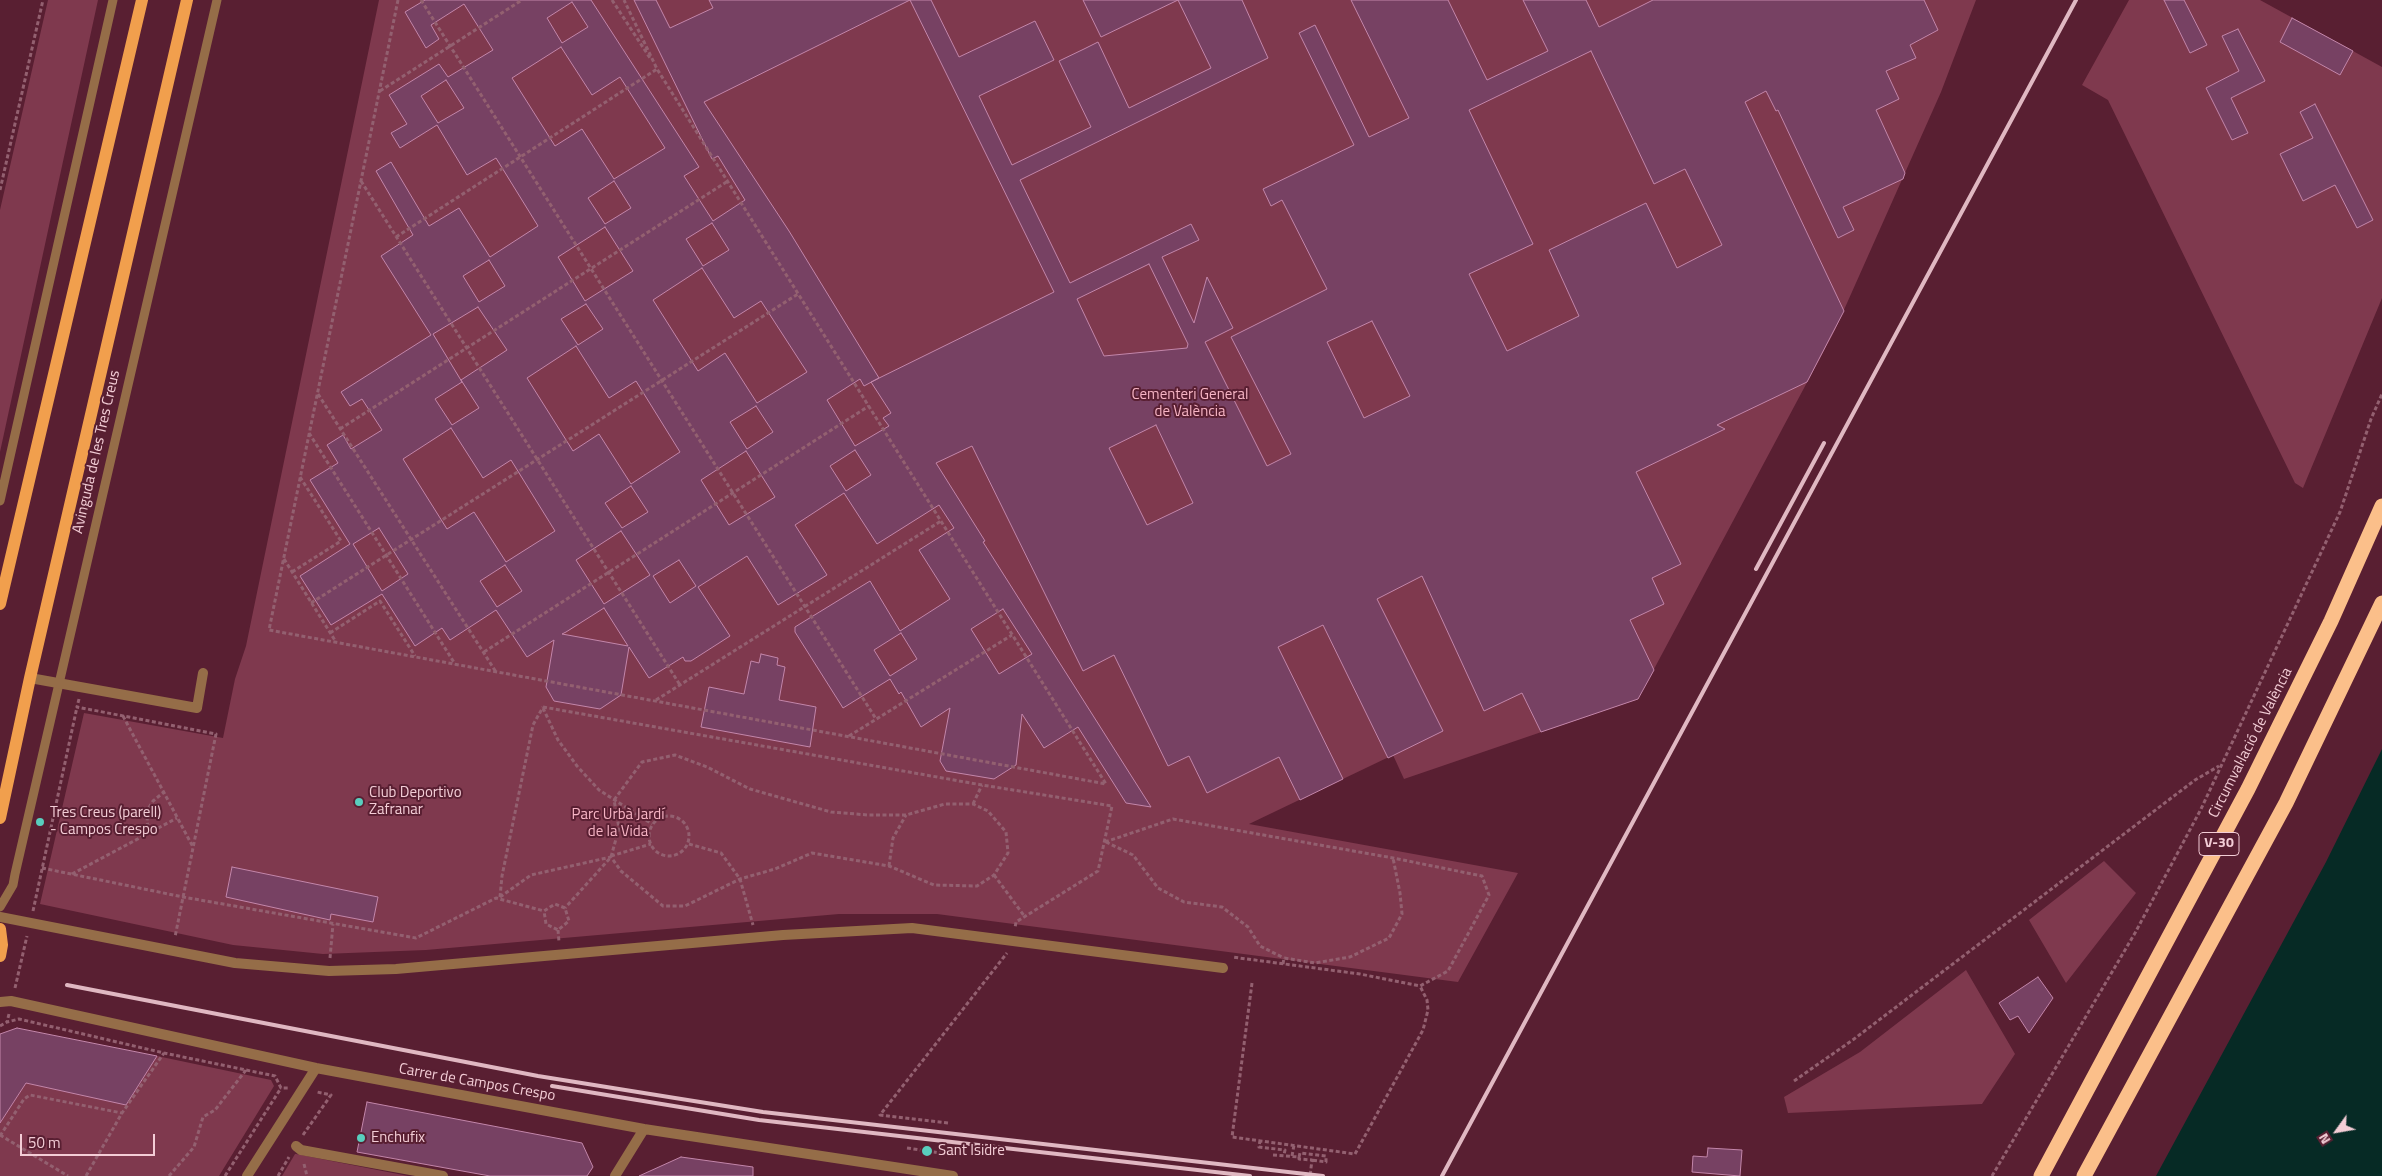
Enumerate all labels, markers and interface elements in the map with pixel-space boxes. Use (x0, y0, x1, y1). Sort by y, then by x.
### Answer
street label: Avinguda de les Tres Creus (69, 369, 125, 535)
park label: Cementeri General de València (1132, 386, 1248, 421)
street label: Circumval·lació de València (2205, 665, 2297, 821)
place label: Club Deportivo Zafranar (369, 784, 462, 819)
marker: Club Deportivo Zafranar (353, 796, 365, 808)
place label: Tres Creus (parell) - Campos Crespo (50, 804, 161, 839)
park label: Parc Urbà Jardí de la Vida (572, 806, 664, 841)
marker: Tres Creus (parell) - Campos Crespo (34, 816, 46, 828)
road number: V-30 (2199, 832, 2239, 856)
street label: Carrer de Campos Crespo (397, 1060, 557, 1106)
north arrow (2312, 1106, 2362, 1156)
scale bar (22, 1124, 158, 1156)
place label: Enchufix (371, 1129, 425, 1147)
text: N (2312, 1130, 2335, 1149)
text: 50 m (28, 1131, 61, 1154)
marker: Enchufix (355, 1132, 367, 1144)
place label: Sant Isidre (938, 1142, 1005, 1160)
marker: Sant Isidre (920, 1144, 934, 1158)

